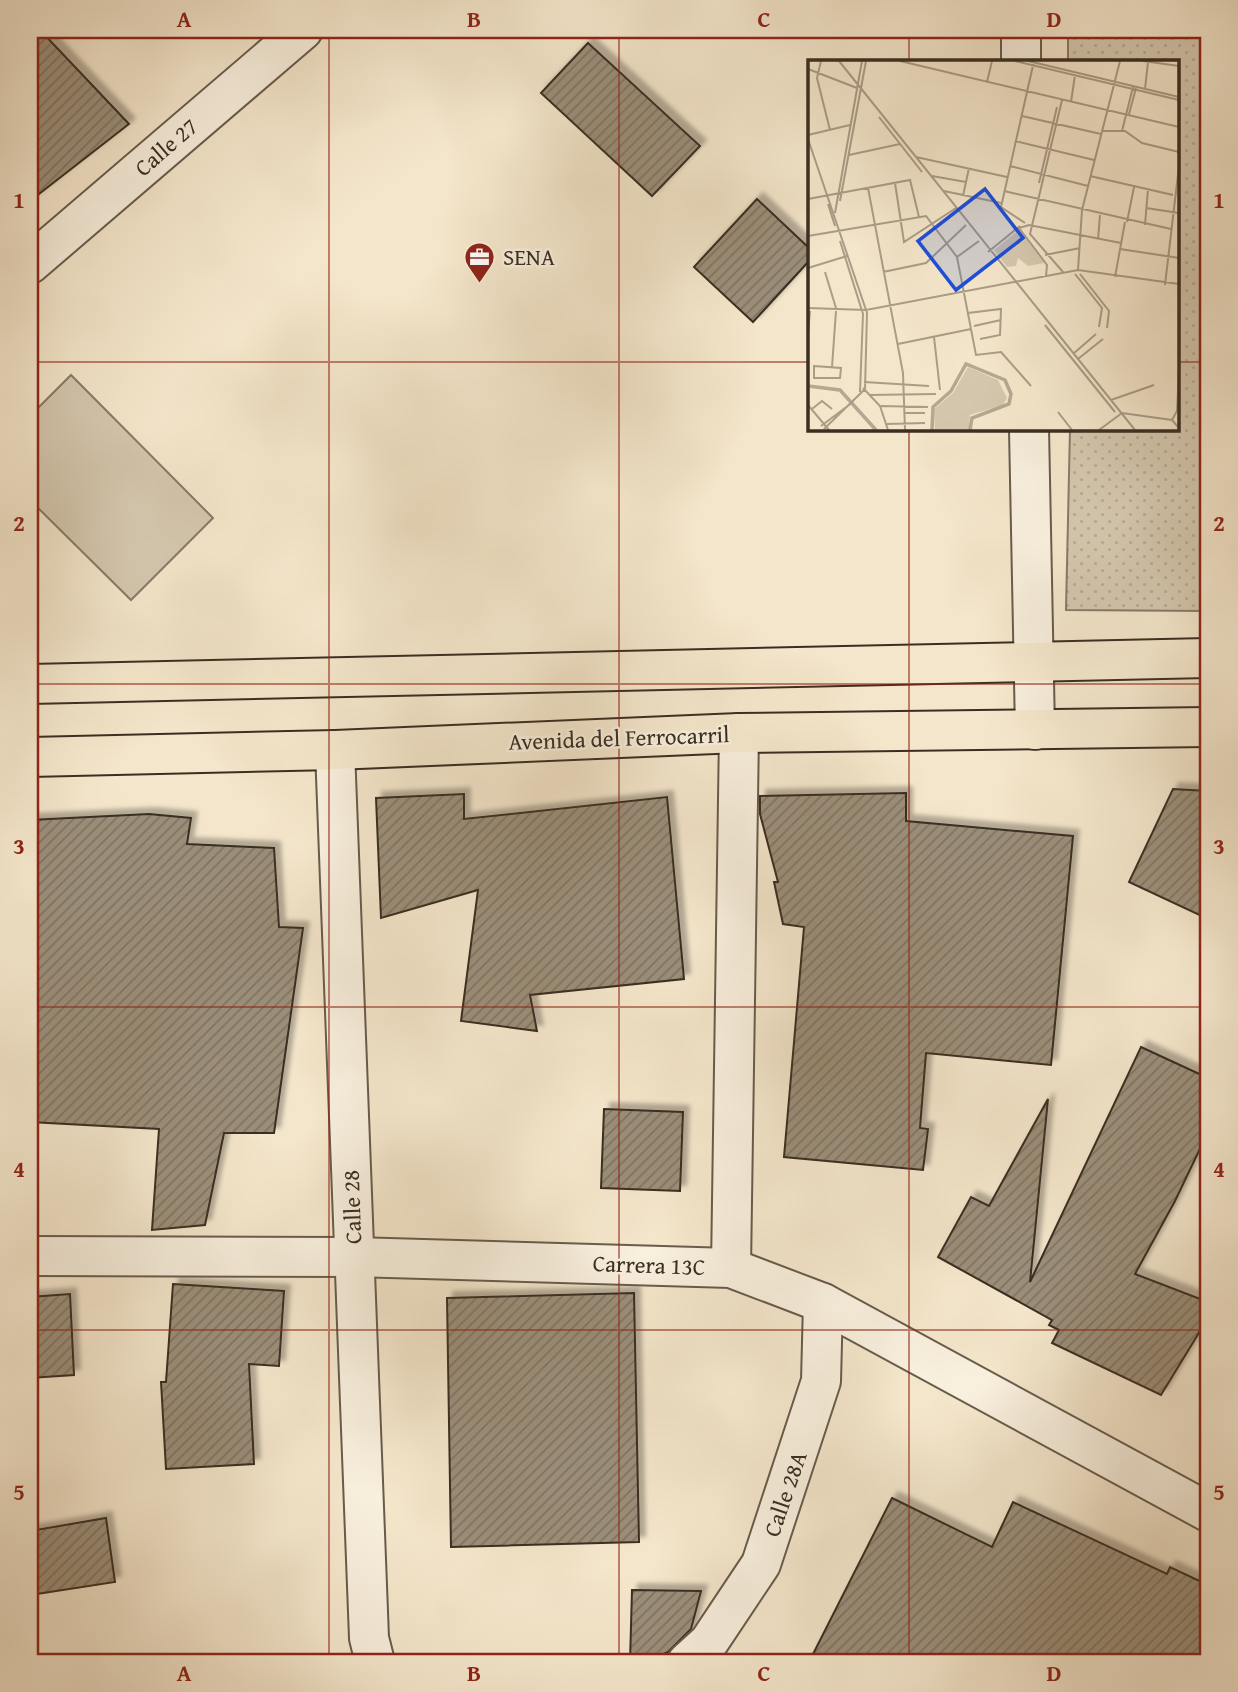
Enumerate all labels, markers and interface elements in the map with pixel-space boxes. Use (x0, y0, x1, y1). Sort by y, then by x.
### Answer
text: A (177, 2, 192, 35)
text: B (467, 2, 481, 35)
text: C (757, 2, 771, 35)
text: D (1047, 2, 1062, 35)
inset map (808, 60, 1178, 430)
street label: Calle 27 (127, 110, 205, 183)
text: 1 (13, 183, 25, 216)
text: 1 (1213, 183, 1225, 216)
office icon: SENA (463, 240, 497, 284)
place label: SENA (503, 240, 555, 273)
text: 2 (13, 506, 25, 539)
text: 2 (1213, 506, 1225, 539)
street label: Avenida del Ferrocarril (508, 717, 730, 758)
text: 3 (13, 829, 25, 862)
text: 3 (1213, 829, 1225, 862)
text: 4 (13, 1152, 25, 1185)
text: 4 (1213, 1152, 1225, 1185)
street label: Calle 28 (334, 1169, 369, 1245)
street label: Carrera 13C (592, 1246, 706, 1283)
street label: Calle 28A (755, 1447, 815, 1541)
text: 5 (13, 1475, 25, 1508)
text: 5 (1213, 1475, 1225, 1508)
text: A (177, 1656, 192, 1689)
text: B (467, 1656, 481, 1689)
text: C (757, 1656, 771, 1689)
text: D (1047, 1656, 1062, 1689)

